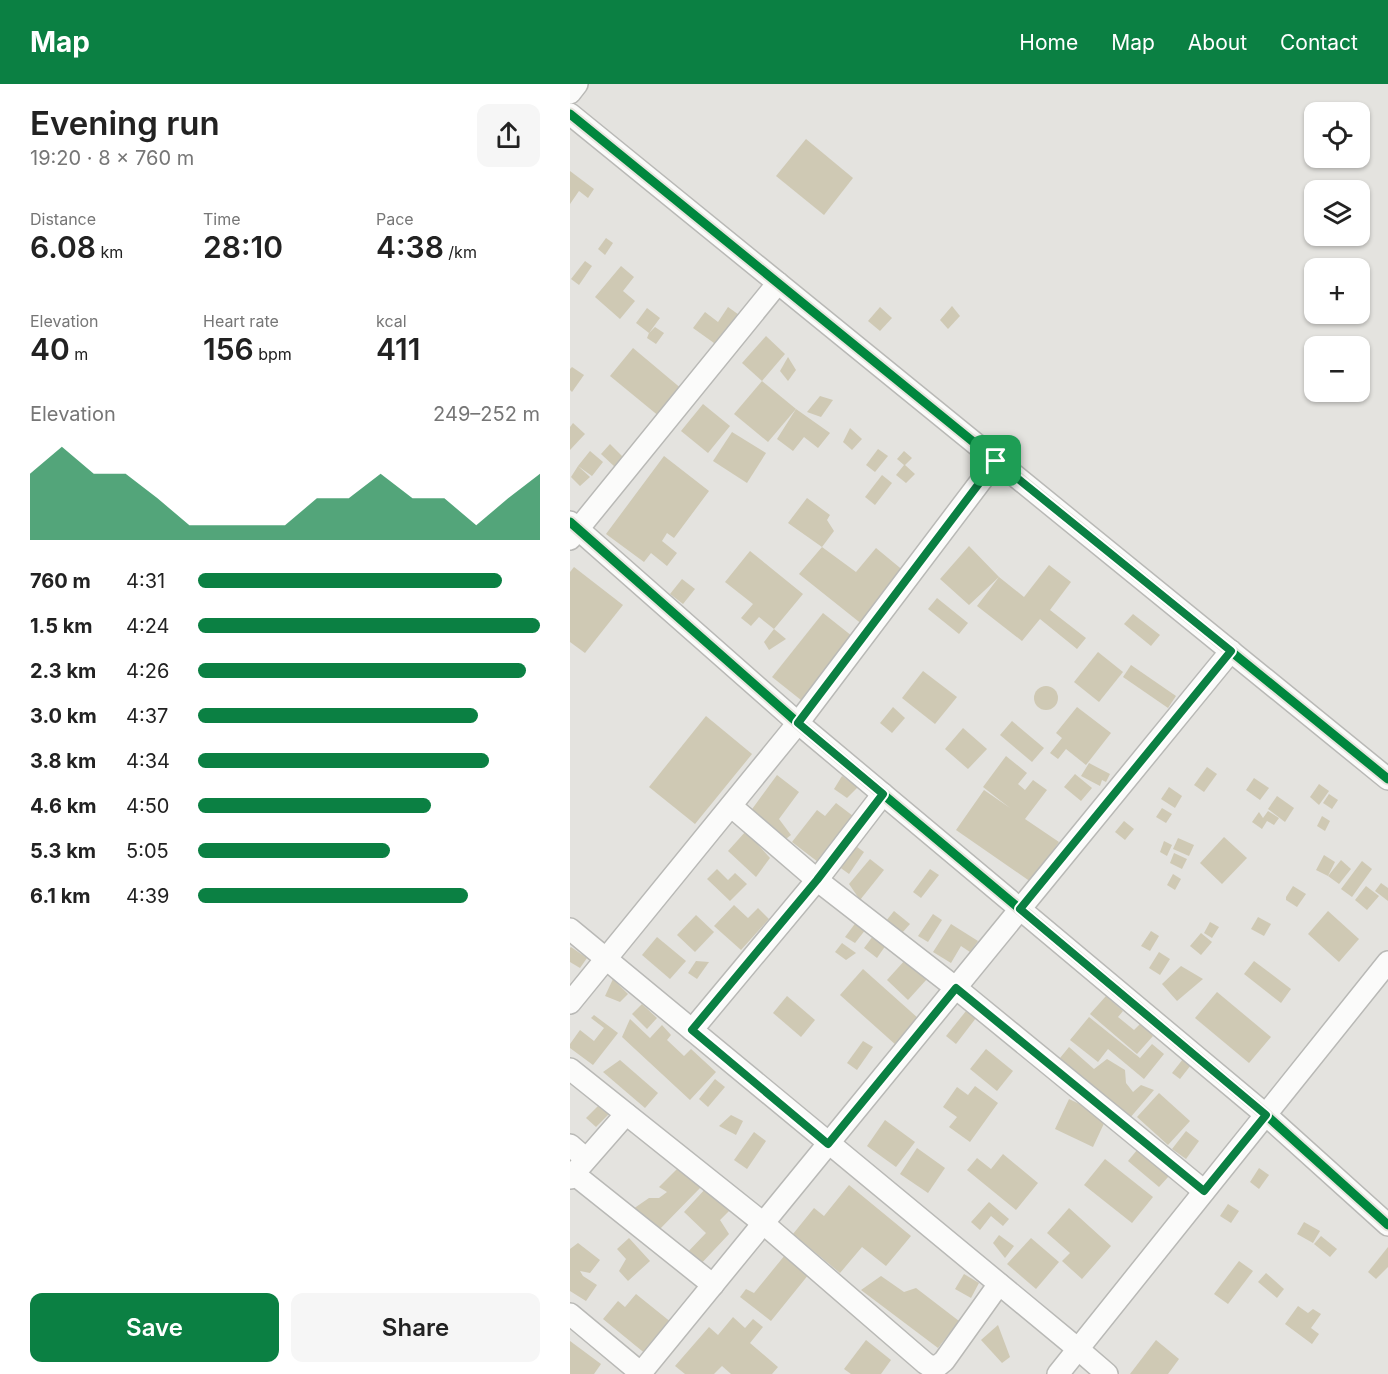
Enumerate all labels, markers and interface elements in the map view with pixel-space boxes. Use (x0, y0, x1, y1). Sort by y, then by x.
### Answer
text: Map (30, 25, 90, 59)
text: Home (1019, 30, 1078, 55)
text: Map (1111, 30, 1155, 55)
text: About (1188, 30, 1247, 55)
text: Contact (1280, 30, 1358, 55)
map controls (1304, 102, 1370, 402)
button: locate (1304, 102, 1370, 168)
text: Evening run (30, 103, 220, 143)
button: share (477, 104, 540, 167)
text: 19:20 · 8 × 760 m (30, 146, 194, 170)
button: layers (1304, 180, 1370, 246)
text: Distance (30, 209, 96, 229)
text: Time (203, 209, 241, 229)
text: Pace (376, 209, 414, 229)
text: 6.08 (30, 229, 96, 265)
text: 28:10 (203, 229, 283, 265)
text: 4:38 (376, 229, 444, 265)
text: km (96, 242, 123, 262)
text: /km (444, 242, 477, 262)
button: + (1304, 258, 1370, 324)
text: Elevation (30, 311, 99, 331)
text: Heart rate (203, 311, 279, 331)
text: kcal (376, 311, 407, 331)
text: 40 (30, 331, 70, 367)
text: 156 (203, 331, 254, 367)
text: 411 (376, 331, 420, 367)
button: − (1304, 336, 1370, 402)
text: m (70, 344, 88, 364)
text: bpm (254, 344, 292, 364)
text: Elevation (30, 402, 116, 426)
text: 249–252 m (433, 402, 540, 426)
pin (970, 435, 1021, 486)
icon: arrive (979, 444, 1012, 477)
text: 760 m (30, 569, 91, 593)
text: 4:31 (126, 569, 165, 593)
text: 1.5 km (30, 614, 93, 638)
text: 4:24 (126, 614, 170, 638)
text: 2.3 km (30, 659, 96, 683)
text: 4:26 (126, 659, 169, 683)
text: 3.0 km (30, 704, 97, 728)
text: 4:37 (126, 704, 168, 728)
text: 3.8 km (30, 749, 96, 773)
text: 4:34 (126, 749, 170, 773)
text: 4.6 km (30, 794, 97, 818)
text: 4:50 (126, 794, 169, 818)
text: 5.3 km (30, 839, 96, 863)
text: 5:05 (126, 839, 169, 863)
text: 6.1 km (30, 884, 90, 908)
text: 4:39 (126, 884, 169, 908)
button: Save (30, 1293, 279, 1362)
button: Share (291, 1293, 540, 1362)

